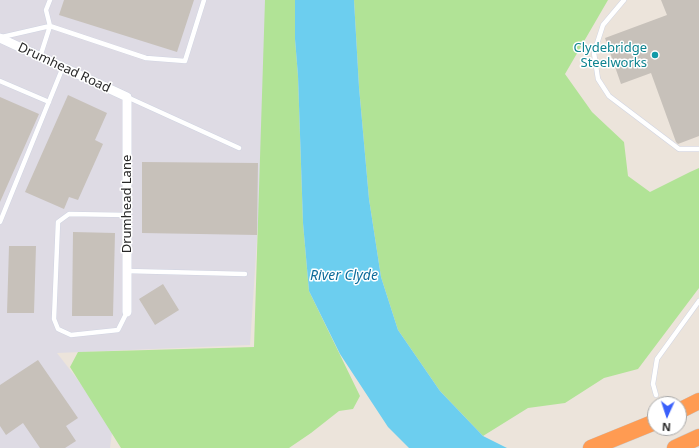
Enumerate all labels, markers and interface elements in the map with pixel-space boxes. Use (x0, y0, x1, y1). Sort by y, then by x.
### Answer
street label: Drumhead Road (15, 40, 113, 96)
place label: Clydebridge Steelworks (573, 40, 647, 71)
marker: Clydebridge Steelworks (650, 50, 660, 60)
street label: Drumhead Lane (119, 155, 135, 253)
water label: River Clyde (310, 268, 378, 284)
north arrow (647, 396, 687, 436)
text: N (662, 420, 671, 435)

